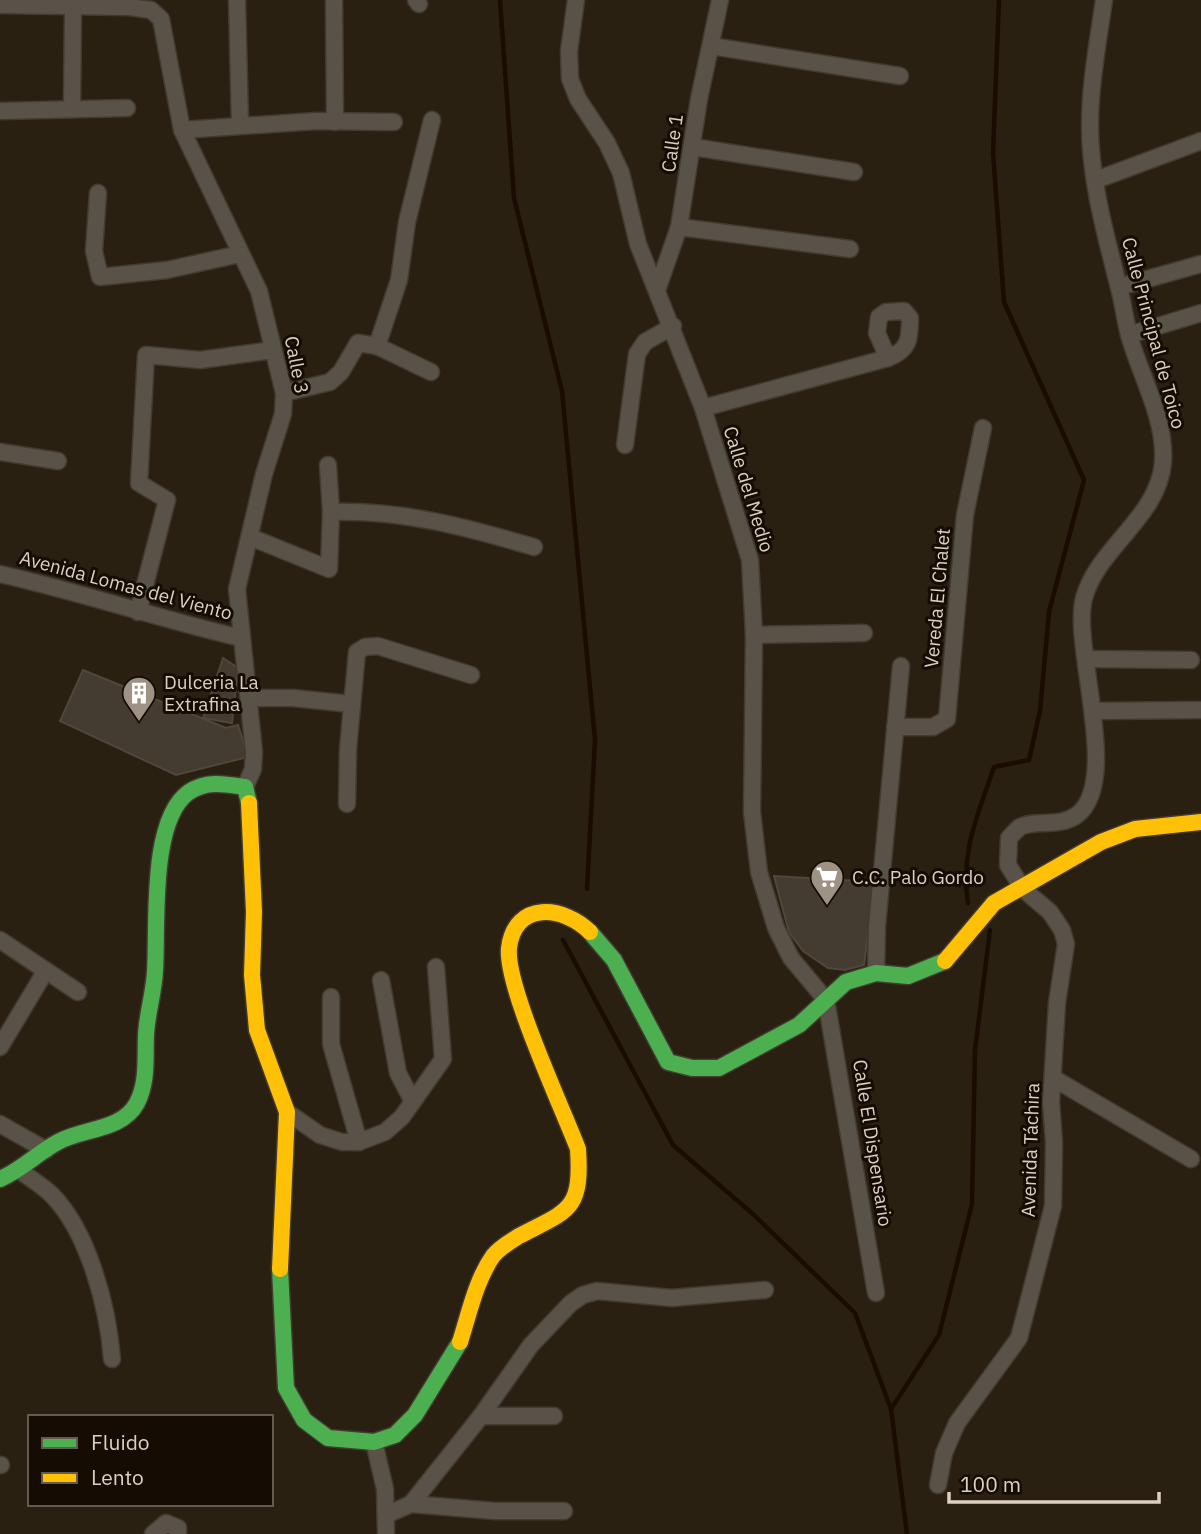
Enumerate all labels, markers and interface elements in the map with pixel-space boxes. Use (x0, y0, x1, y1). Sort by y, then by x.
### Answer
street label: Calle 1 (656, 112, 688, 174)
street label: Calle Principal de Toico (1117, 235, 1191, 431)
street label: Calle 3 (280, 334, 314, 396)
street label: Calle del Medio (718, 423, 780, 555)
street label: Vereda El Chalet (919, 527, 955, 669)
street label: Avenida Lomas del Viento (17, 545, 235, 625)
place label: Dulceria La Extrafina (164, 670, 259, 716)
building icon: Dulceria La Extrafina (120, 674, 158, 723)
supermarket icon: C.C. Palo Gordo (808, 858, 846, 907)
place label: C.C. Palo Gordo (852, 865, 984, 889)
street label: Calle El Dispensario (848, 1058, 898, 1228)
street label: Avenida Táchira (1016, 1082, 1044, 1218)
legend (28, 1415, 273, 1506)
text: Fluido (91, 1428, 150, 1456)
scale bar (949, 1460, 1159, 1504)
text: Lento (91, 1463, 144, 1491)
text: 100 m (960, 1470, 1021, 1498)

